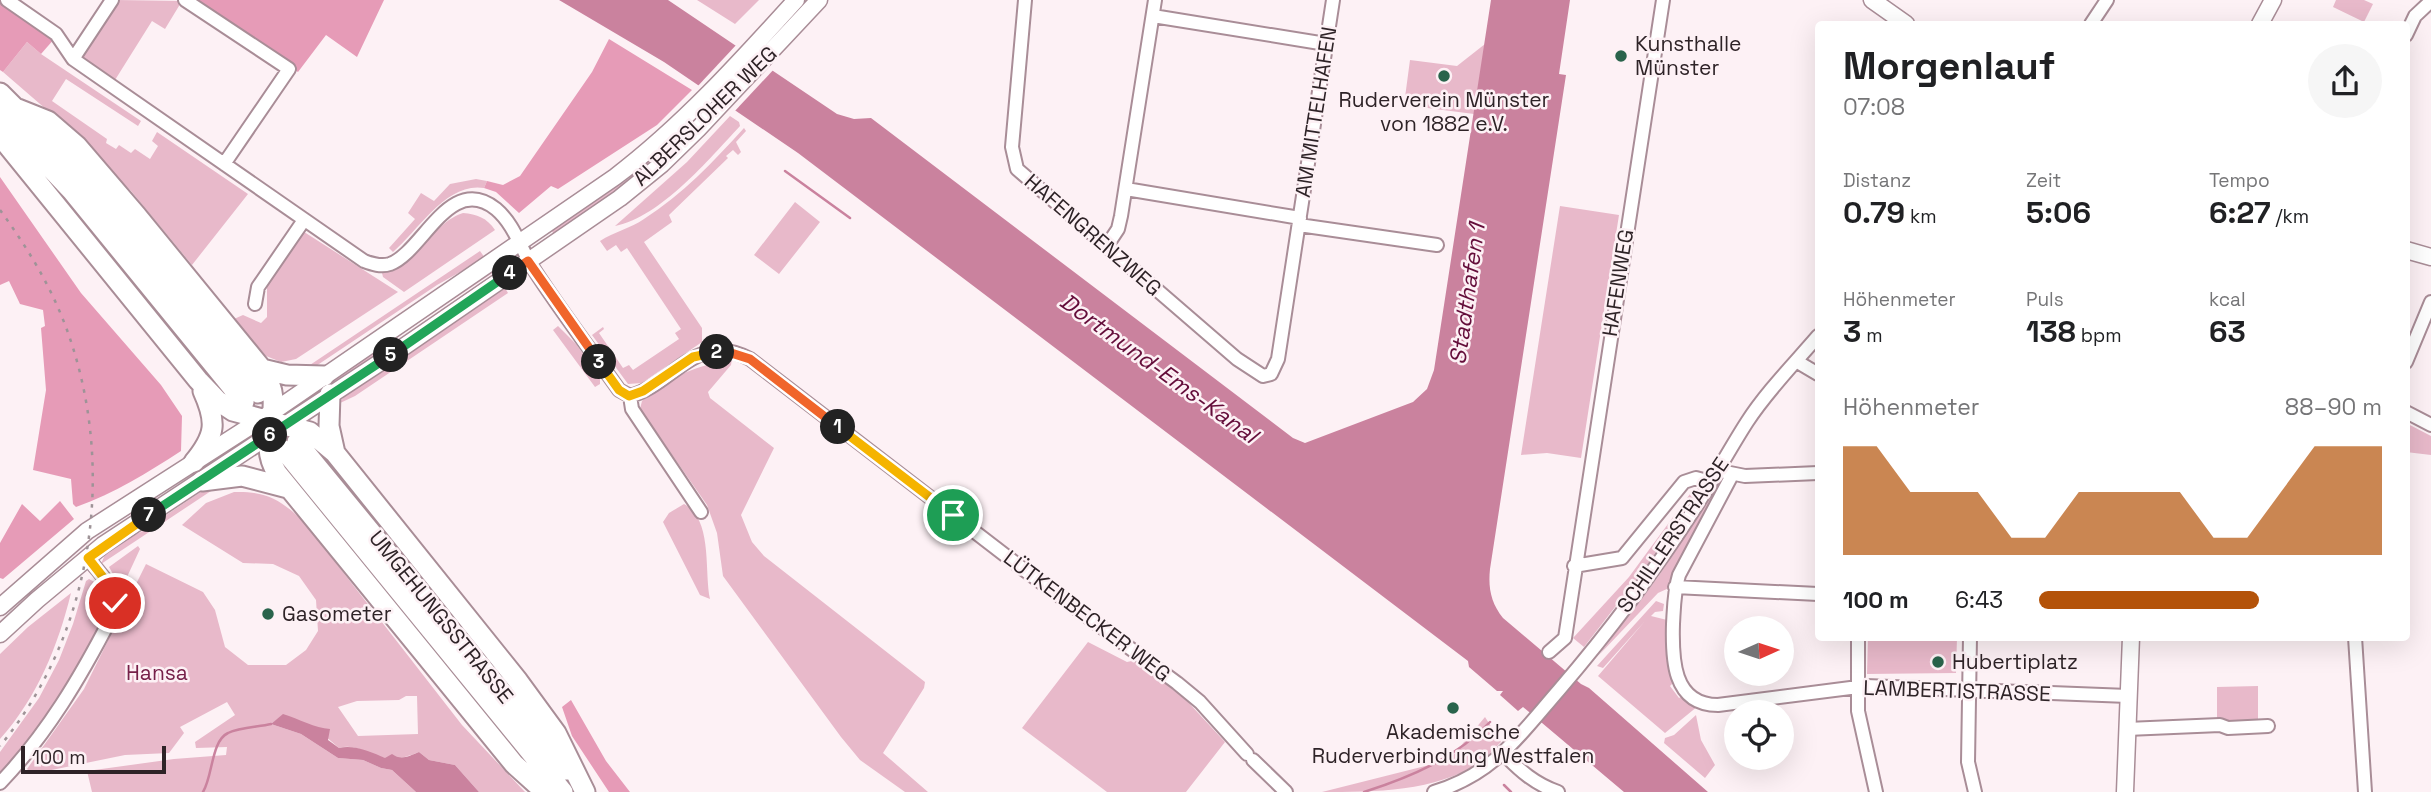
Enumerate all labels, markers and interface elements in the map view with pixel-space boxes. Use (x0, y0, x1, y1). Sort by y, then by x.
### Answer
street label: AM MITTELHAFEN (1289, 25, 1342, 199)
place label: Kunsthalle Münster (1635, 30, 1742, 81)
street label: ALBERSLOHER WEG (627, 40, 782, 191)
text: Morgenlauf (1843, 42, 2055, 90)
button: share (2308, 44, 2382, 118)
marker: Kunsthalle Münster (1613, 48, 1629, 64)
marker: Ruderverein Münster von 1882 e.V. (1436, 68, 1452, 84)
place label: Ruderverein Münster von 1882 e.V. (1338, 86, 1550, 137)
text: 07:08 (1843, 92, 1905, 122)
street label: HAFENGRENZWEG (1019, 168, 1168, 302)
text: Distanz (1843, 168, 1911, 193)
text: Zeit (2026, 168, 2061, 193)
text: Tempo (2209, 168, 2270, 193)
text: 0.79 (1843, 193, 1905, 232)
text: 5:06 (2026, 193, 2091, 232)
text: 6:27 (2209, 193, 2271, 232)
text: km (1905, 204, 1937, 229)
text: /km (2271, 204, 2309, 229)
water label: Stadthafen 1 (1442, 219, 1492, 367)
street label: HAFENWEG (1596, 227, 1639, 338)
pin: 4 (492, 256, 528, 290)
text: 4 (503, 260, 516, 285)
water label: Dortmund-Ems-Kanal (1054, 286, 1266, 451)
text: Höhenmeter (1843, 287, 1956, 312)
text: Puls (2026, 287, 2064, 312)
text: kcal (2209, 287, 2246, 312)
text: 3 (1843, 312, 1861, 351)
text: 138 (2026, 312, 2076, 351)
text: 63 (2209, 312, 2246, 351)
text: m (1861, 323, 1882, 348)
text: bpm (2076, 323, 2122, 348)
pin: 2 (700, 334, 734, 370)
pin: 5 (374, 338, 408, 372)
text: 2 (711, 339, 722, 364)
text: 5 (385, 342, 396, 367)
pin: 3 (582, 344, 616, 380)
text: 3 (593, 349, 604, 374)
text: Höhenmeter (1843, 392, 1980, 422)
text: 88–90 m (2285, 392, 2382, 422)
pin: 1 (820, 410, 856, 444)
text: 1 (833, 414, 842, 439)
pin: 6 (252, 418, 288, 452)
text: 6 (264, 422, 275, 447)
street label: SCHILLERSTRASSE (1611, 452, 1735, 618)
pin (923, 485, 983, 545)
icon: arrive (934, 496, 972, 534)
pin: 7 (132, 498, 166, 532)
text: 7 (143, 502, 154, 527)
street label: UMGEHUNGSSTRASSE (363, 525, 519, 709)
street label: LÜTKENBECKER WEG (998, 544, 1176, 687)
pin (85, 573, 145, 633)
icon: check (96, 584, 134, 622)
text: 100 m (1843, 585, 1909, 615)
text: 6:43 (1955, 585, 2003, 615)
place label: Gasometer (282, 600, 392, 627)
marker: Gasometer (260, 606, 276, 622)
north arrow (1724, 616, 1794, 686)
map controls (1724, 616, 1794, 770)
place label: Hubertiplatz (1952, 648, 2078, 675)
marker: Hubertiplatz (1930, 654, 1946, 670)
park label: Hansa (126, 659, 188, 686)
street label: LAMBERTISTRASSE (1863, 674, 2051, 707)
marker: Akademische Ruderverbindung Westfalen (1445, 700, 1461, 716)
button: locate (1724, 700, 1794, 770)
place label: Akademische Ruderverbindung Westfalen (1312, 718, 1594, 769)
scale bar (21, 743, 166, 775)
text: 100 m (32, 745, 86, 770)

